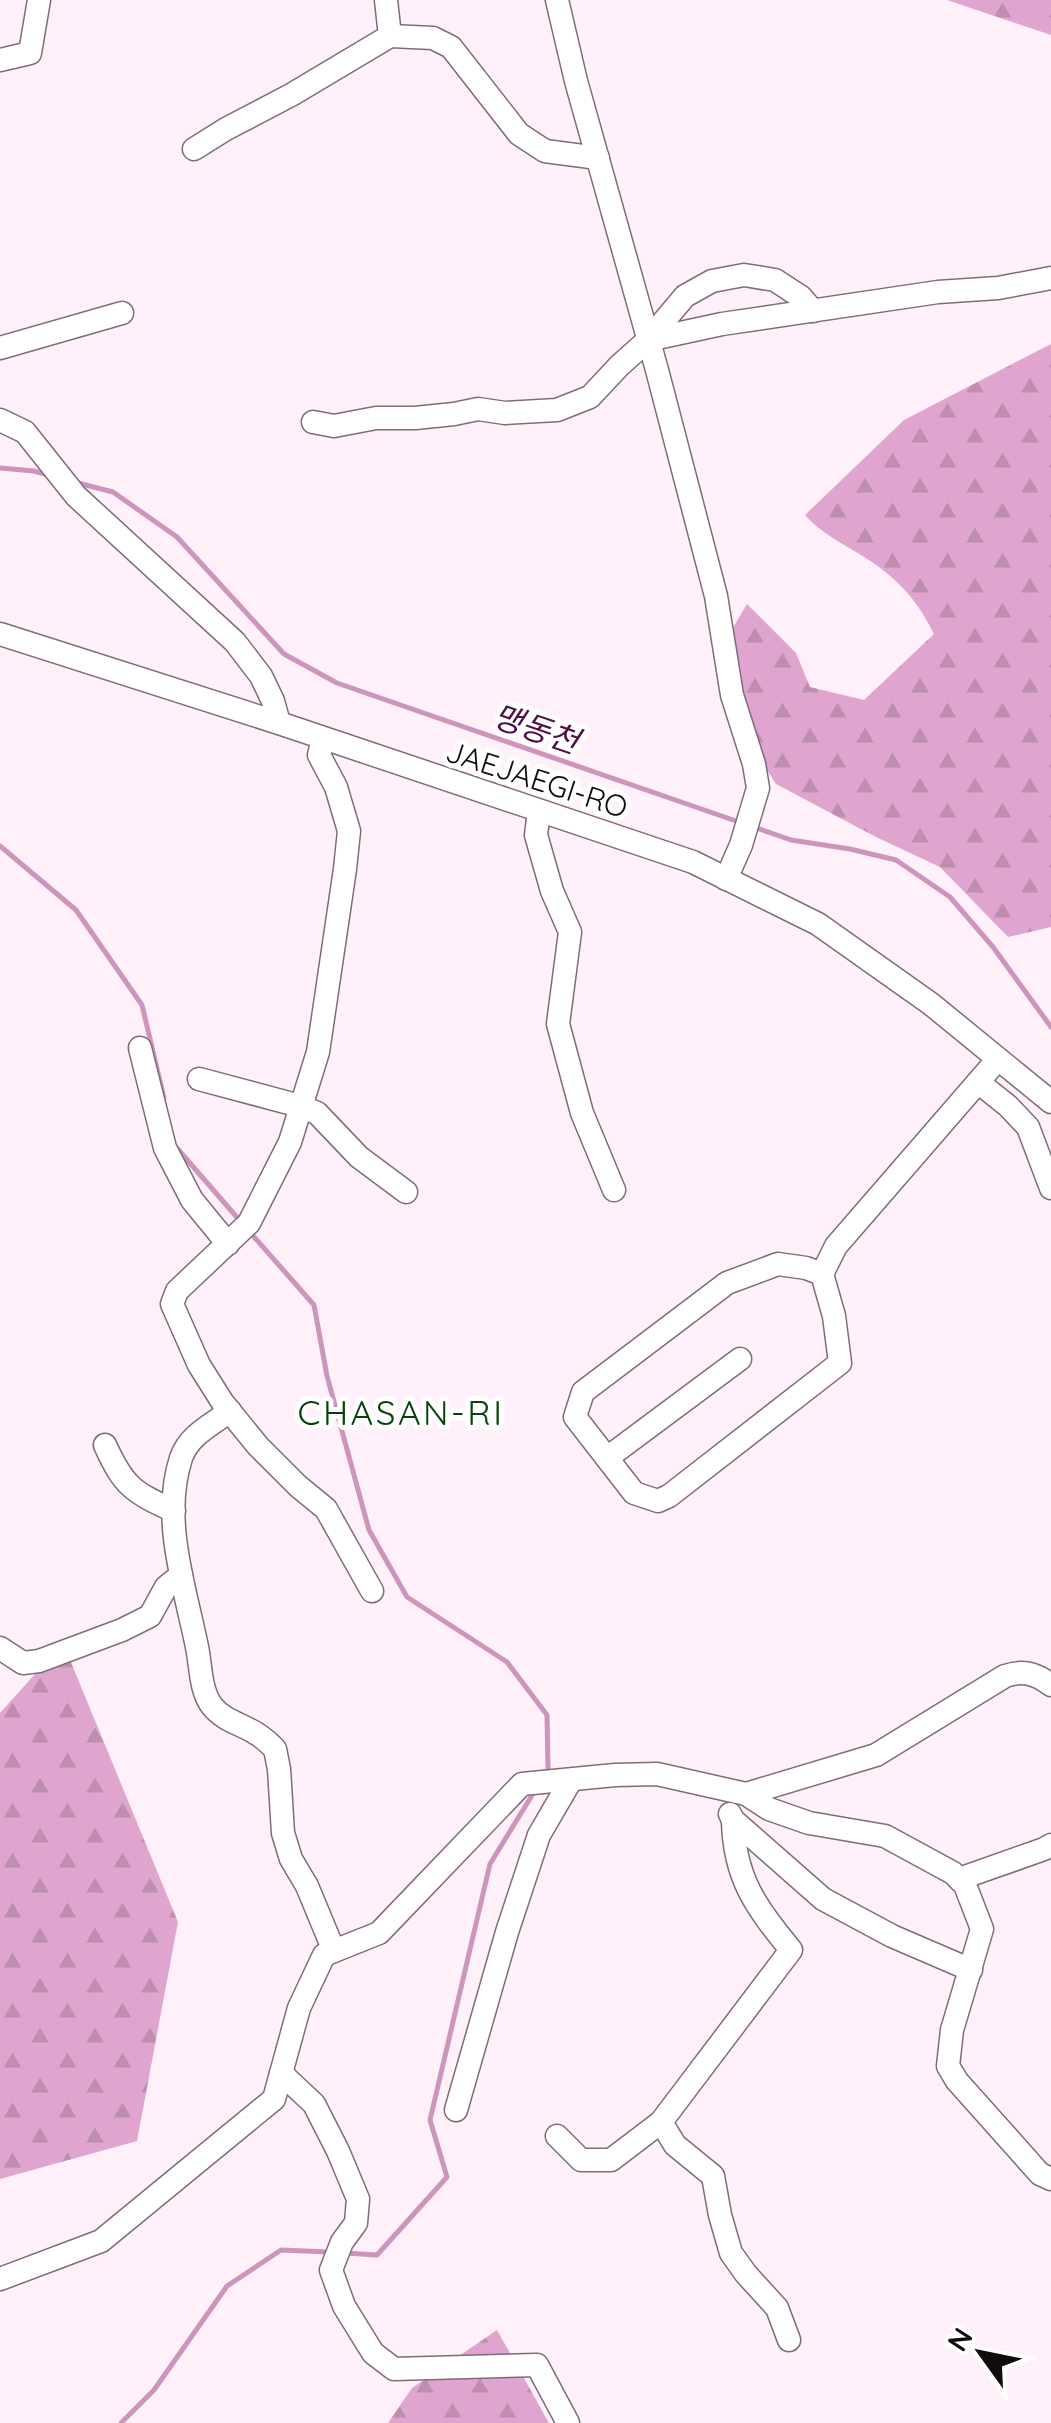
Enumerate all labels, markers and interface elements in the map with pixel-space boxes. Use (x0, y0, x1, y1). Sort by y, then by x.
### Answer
water label: 맹동천 (488, 695, 588, 762)
street label: JAEJAEGI-RO (441, 732, 633, 826)
district label: CHASAN-RI (298, 1390, 504, 1434)
north arrow (931, 2303, 1031, 2403)
text: N (939, 2321, 980, 2357)

